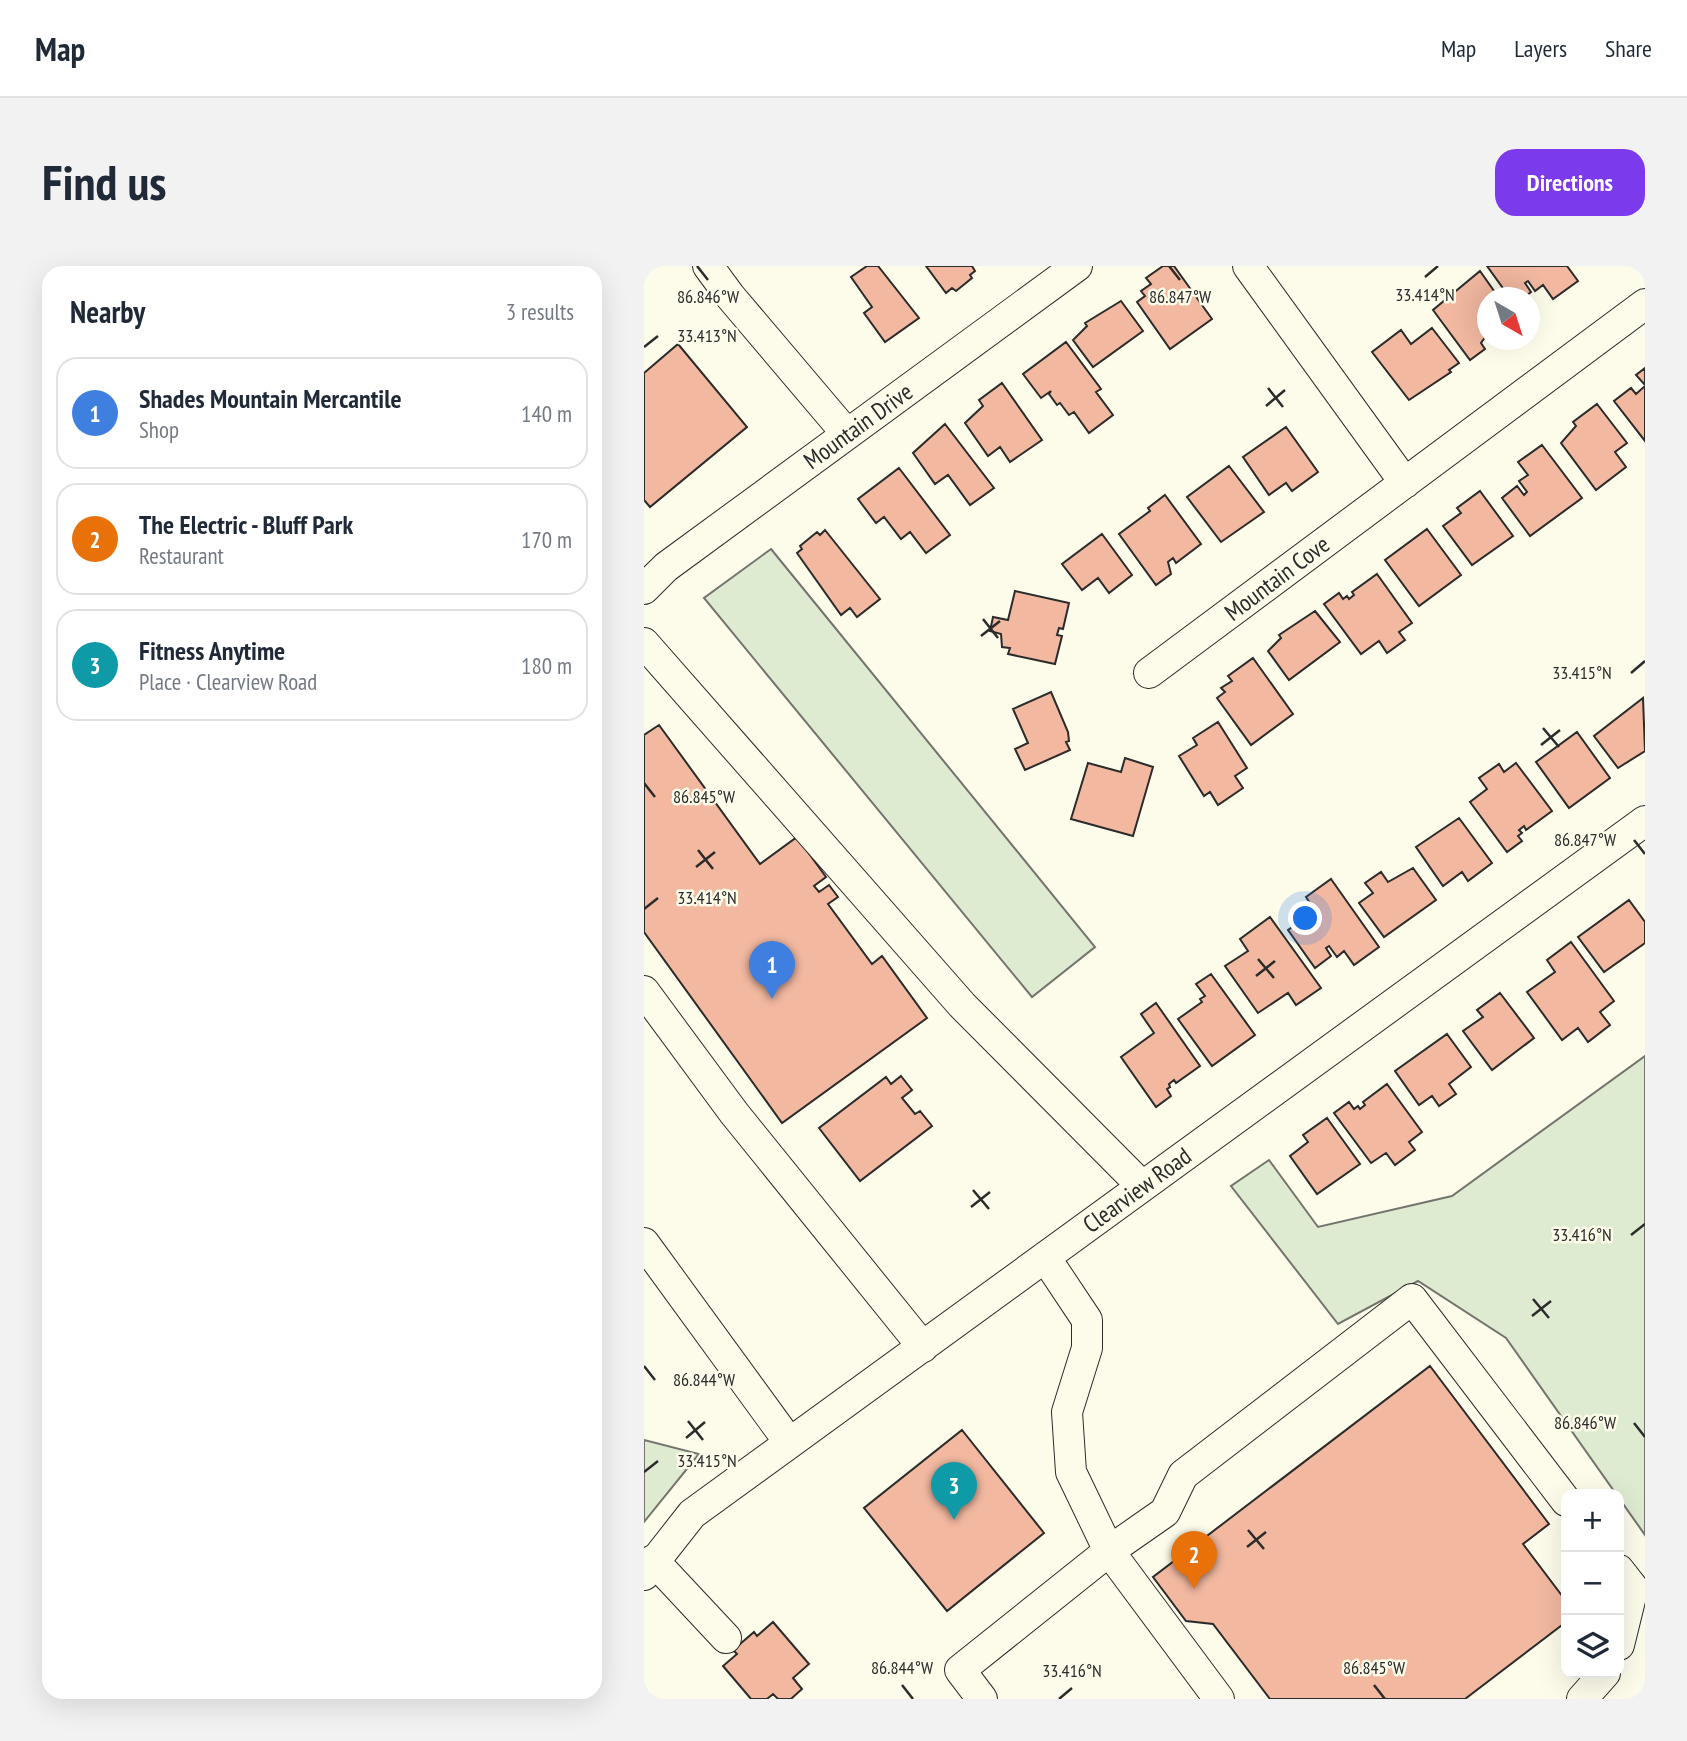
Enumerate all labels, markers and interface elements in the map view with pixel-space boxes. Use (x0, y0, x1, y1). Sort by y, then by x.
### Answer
text: Map (35, 27, 85, 70)
text: Map (1441, 33, 1476, 64)
text: Layers (1514, 33, 1567, 64)
text: Share (1605, 33, 1652, 64)
button: Directions (1495, 149, 1645, 216)
text: Find us (42, 150, 166, 214)
text: 33.414°N (1395, 283, 1455, 306)
text: 86.846°W (677, 285, 739, 308)
text: 86.847°W (1149, 285, 1211, 308)
north arrow (1477, 287, 1540, 350)
text: Nearby (70, 292, 145, 331)
text: 3 results (506, 297, 574, 326)
text: 33.413°N (677, 324, 737, 347)
street label: Mountain Drive (797, 376, 919, 476)
text: Shades Mountain Mercantile (139, 382, 402, 415)
text: 1 (90, 399, 101, 428)
text: 140 m (521, 399, 572, 428)
text: Shop (139, 415, 179, 444)
text: The Electric - Bluff Park (139, 508, 353, 541)
text: 2 (90, 525, 101, 554)
text: 170 m (521, 525, 572, 554)
street label: Mountain Cove (1218, 529, 1336, 627)
text: Restaurant (139, 541, 224, 570)
text: Fitness Anytime (139, 634, 285, 667)
text: 3 (90, 651, 101, 680)
text: 180 m (521, 651, 572, 680)
text: 33.415°N (1552, 661, 1612, 684)
text: Place · Clearview Road (139, 667, 317, 696)
text: 86.845°W (673, 785, 735, 808)
text: 86.847°W (1554, 828, 1616, 851)
text: 33.414°N (677, 886, 737, 909)
your location (1288, 901, 1322, 935)
pin: 1 (749, 941, 795, 999)
street label: Clearview Road (1077, 1140, 1197, 1240)
text: 33.416°N (1552, 1223, 1612, 1246)
text: 86.844°W (673, 1368, 735, 1391)
text: 86.846°W (1554, 1411, 1616, 1434)
text: 33.415°N (677, 1449, 737, 1472)
pin: 3 (931, 1462, 977, 1520)
map controls (1561, 1489, 1624, 1678)
button: + (1561, 1489, 1624, 1552)
pin: 2 (1171, 1531, 1217, 1589)
button: − (1561, 1552, 1624, 1615)
button: layers (1561, 1615, 1624, 1678)
text: 86.844°W (871, 1656, 933, 1679)
text: 86.845°W (1343, 1656, 1405, 1679)
text: 33.416°N (1042, 1659, 1102, 1682)

